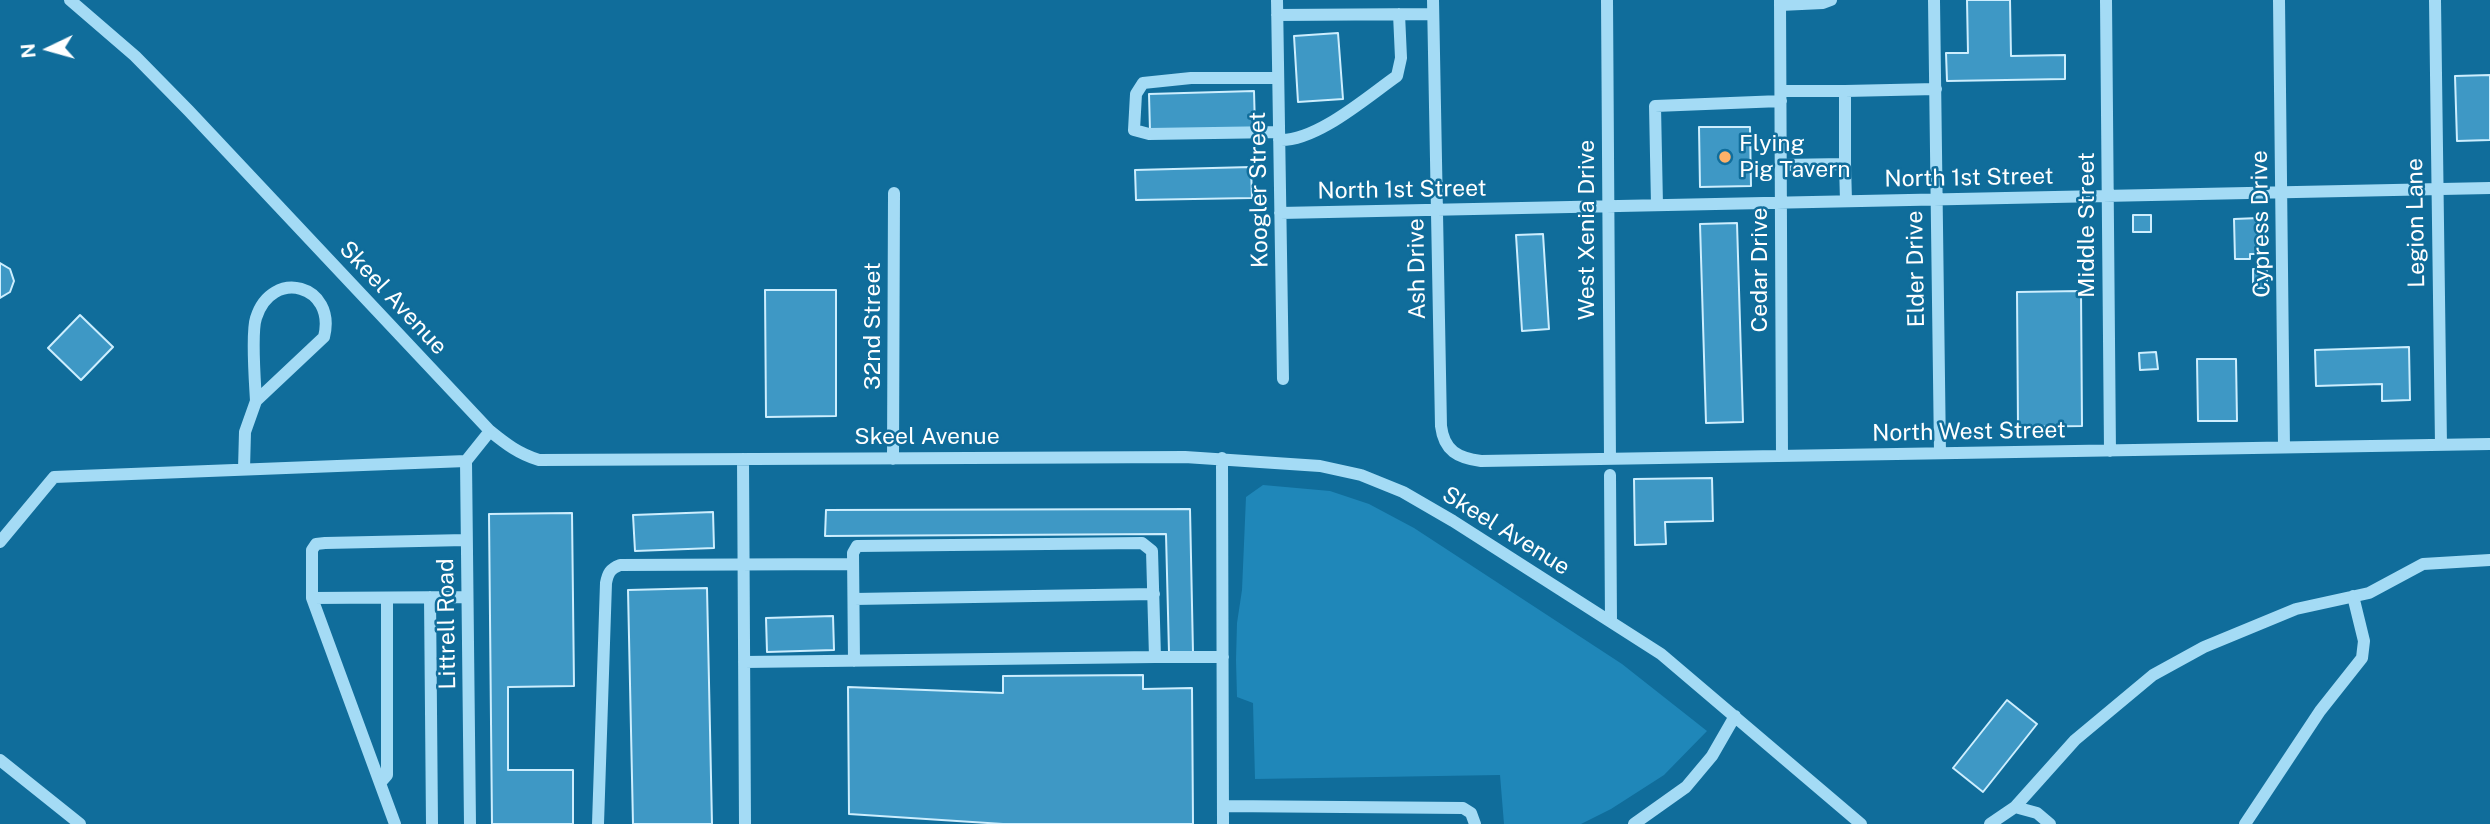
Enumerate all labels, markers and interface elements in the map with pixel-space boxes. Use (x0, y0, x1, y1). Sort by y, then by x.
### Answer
north arrow (14, 14, 84, 84)
text: N (16, 42, 40, 59)
street label: Koogler Street (1244, 112, 1274, 268)
place label: Flying Pig Tavern (1739, 130, 1850, 184)
street label: West Xenia Drive (1573, 140, 1601, 320)
marker: Flying Pig Tavern (1717, 149, 1733, 165)
street label: Cypress Drive (2246, 150, 2276, 298)
street label: Middle Street (2073, 152, 2101, 298)
street label: Legion Lane (2401, 158, 2431, 288)
street label: North 1st Street (1884, 163, 2054, 193)
street label: North 1st Street (1317, 175, 1487, 205)
street label: Cedar Drive (1746, 208, 1774, 332)
street label: Elder Drive (1901, 210, 1931, 328)
street label: Ash Drive (1402, 218, 1432, 320)
street label: Skeel Avenue (333, 235, 453, 361)
street label: 32nd Street (859, 262, 887, 390)
street label: North West Street (1872, 417, 2066, 447)
street label: Skeel Avenue (854, 423, 1000, 451)
street label: Skeel Avenue (1437, 481, 1575, 581)
street label: Littrell Road (432, 558, 462, 690)

